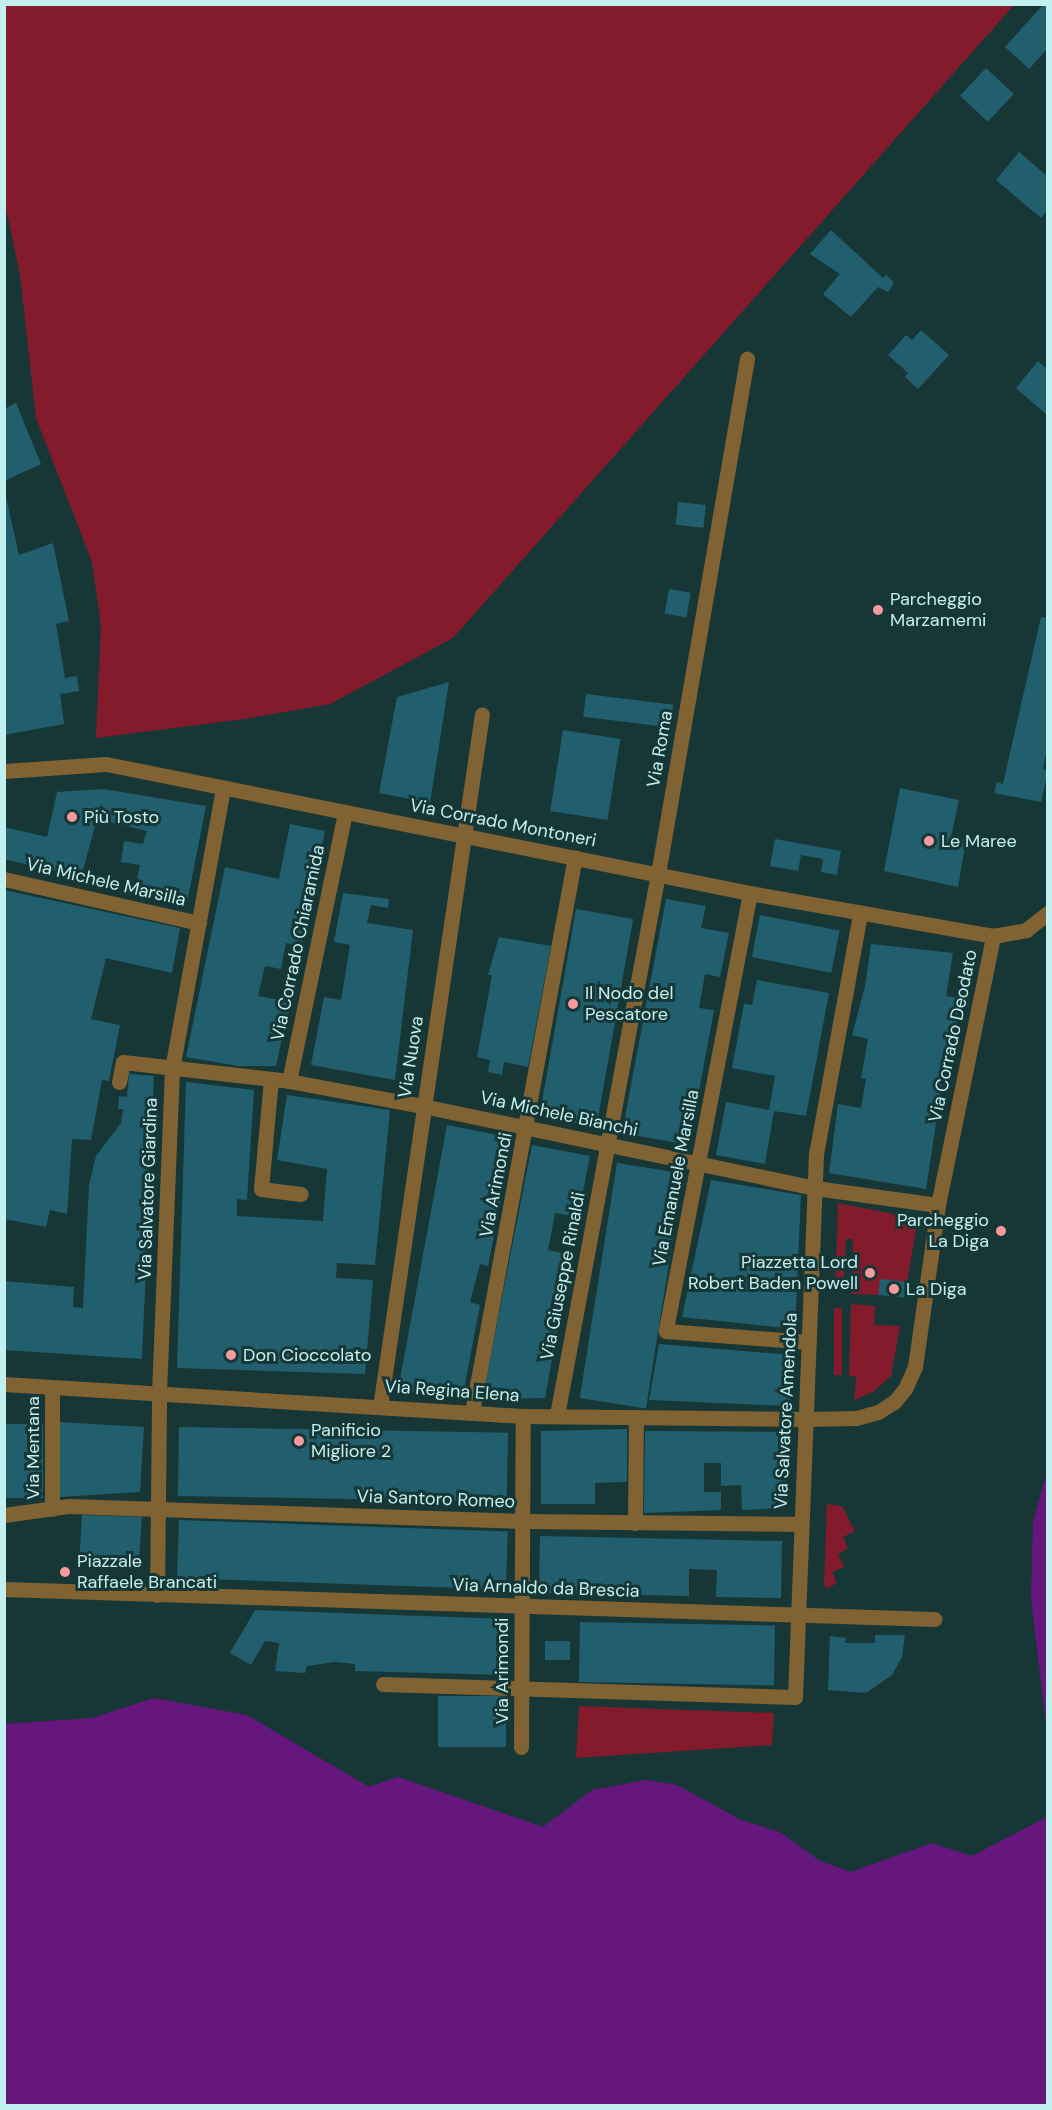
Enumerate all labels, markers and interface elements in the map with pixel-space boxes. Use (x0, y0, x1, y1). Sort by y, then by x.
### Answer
place label: Parcheggio Marzamemi (890, 589, 986, 632)
marker: Parcheggio Marzamemi (871, 603, 885, 617)
street label: Via Roma (643, 709, 677, 789)
street label: Via Corrado Montoneri (408, 794, 598, 852)
place label: Più Tosto (84, 806, 159, 828)
marker: Più Tosto (65, 810, 79, 824)
place label: Le Maree (941, 830, 1017, 852)
marker: Le Maree (922, 834, 936, 848)
street label: Via Corrado Chiaramida (267, 843, 329, 1043)
street label: Via Michele Marsilla (24, 853, 188, 911)
street label: Via Corrado Deodato (924, 948, 982, 1124)
place label: Il Nodo del Pescatore (585, 983, 673, 1026)
marker: Il Nodo del Pescatore (566, 997, 580, 1011)
street label: Via Nuova (394, 1014, 428, 1100)
street label: Via Michele Bianchi (478, 1087, 640, 1141)
street label: Via Emanuele Marsilla (648, 1088, 704, 1268)
street label: Via Salvatore Giardina (134, 1097, 162, 1281)
street label: Via Arimondi (475, 1131, 517, 1239)
street label: Via Giuseppe Rinaldi (536, 1190, 590, 1362)
place label: Parcheggio La Diga (897, 1210, 989, 1252)
marker: Parcheggio La Diga (994, 1224, 1008, 1238)
place label: Piazzetta Lord Robert Baden Powell (688, 1252, 858, 1294)
marker: Piazzetta Lord Robert Baden Powell (863, 1266, 877, 1280)
place label: La Diga (906, 1278, 967, 1300)
marker: La Diga (887, 1282, 901, 1296)
street label: Via Salvatore Amendola (770, 1312, 802, 1510)
place label: Don Cioccolato (243, 1344, 371, 1366)
marker: Don Cioccolato (224, 1348, 238, 1362)
street label: Via Regina Elena (384, 1376, 520, 1406)
street label: Via Mentana (22, 1396, 44, 1500)
place label: Panificio Migliore 2 (311, 1420, 391, 1462)
marker: Panificio Migliore 2 (292, 1434, 306, 1448)
street label: Via Santoro Romeo (356, 1485, 516, 1513)
place label: Piazzale Raffaele Brancati (77, 1551, 217, 1594)
marker: Piazzale Raffaele Brancati (58, 1565, 72, 1579)
street label: Via Arnaldo da Brescia (452, 1574, 640, 1602)
street label: Via Arimondi (491, 1618, 513, 1724)

